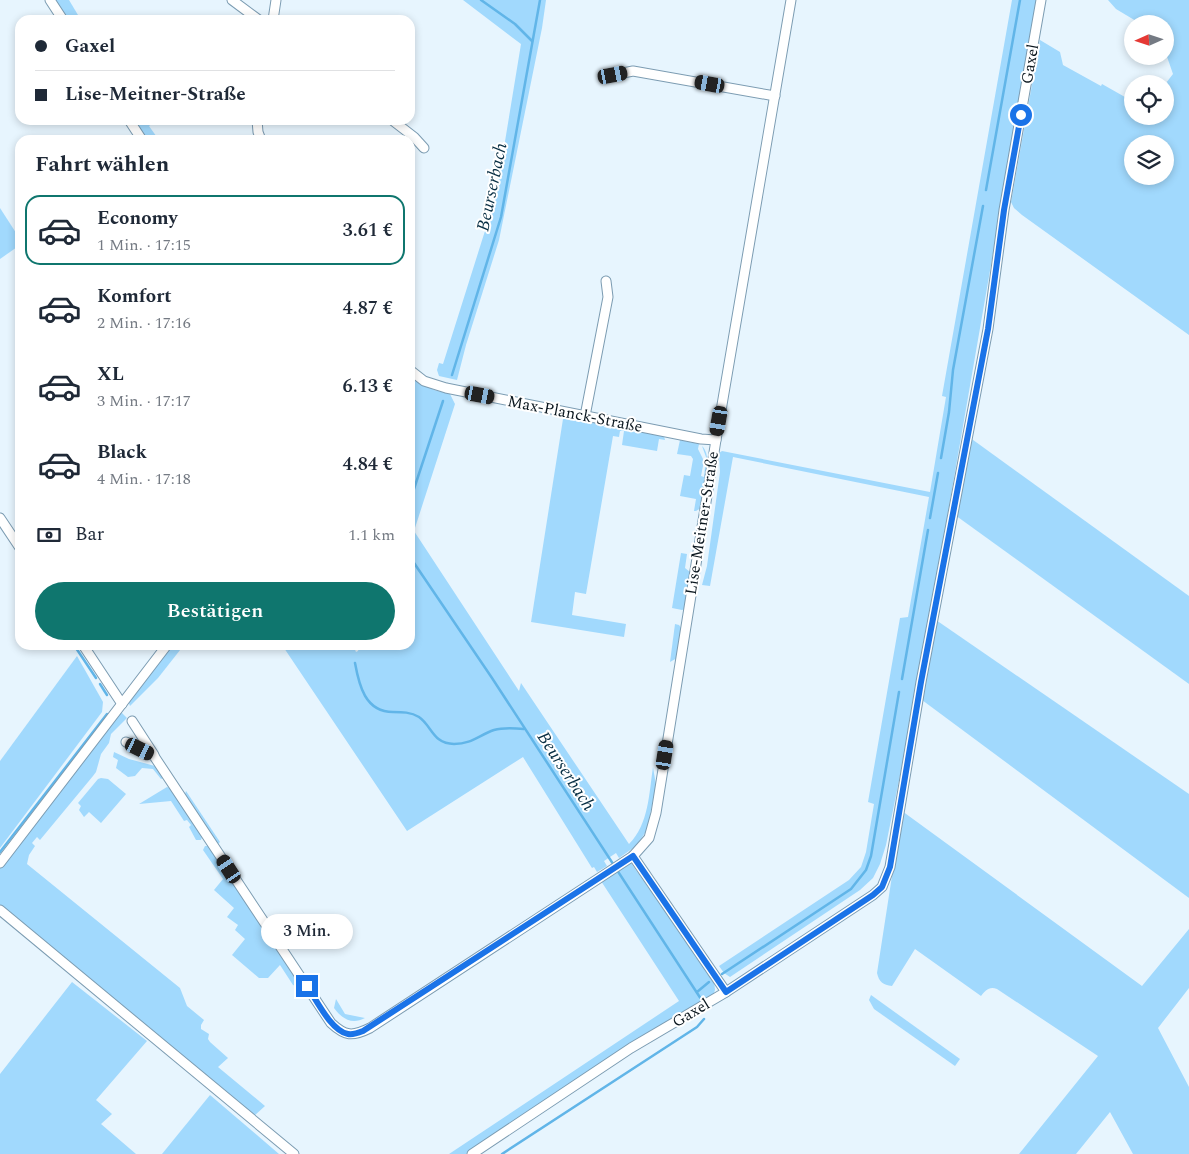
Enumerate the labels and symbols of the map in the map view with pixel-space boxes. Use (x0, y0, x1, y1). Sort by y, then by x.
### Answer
north arrow (1124, 15, 1174, 65)
street label: Gaxel (1015, 42, 1045, 86)
car (596, 65, 629, 85)
car (693, 74, 726, 94)
route start (1010, 104, 1032, 126)
water label: Beurserbach (469, 140, 515, 234)
car (463, 385, 496, 405)
street label: Max-Planck-Straße (505, 389, 645, 439)
car (709, 405, 728, 437)
street label: Lise-Meitner-Straße (679, 449, 725, 597)
water label: Beurserbach (530, 726, 602, 816)
car (123, 736, 156, 762)
car (655, 739, 674, 771)
car (214, 852, 243, 886)
callout: 3 Min. (261, 914, 353, 948)
route end (296, 975, 318, 997)
street label: Gaxel (668, 992, 714, 1034)

